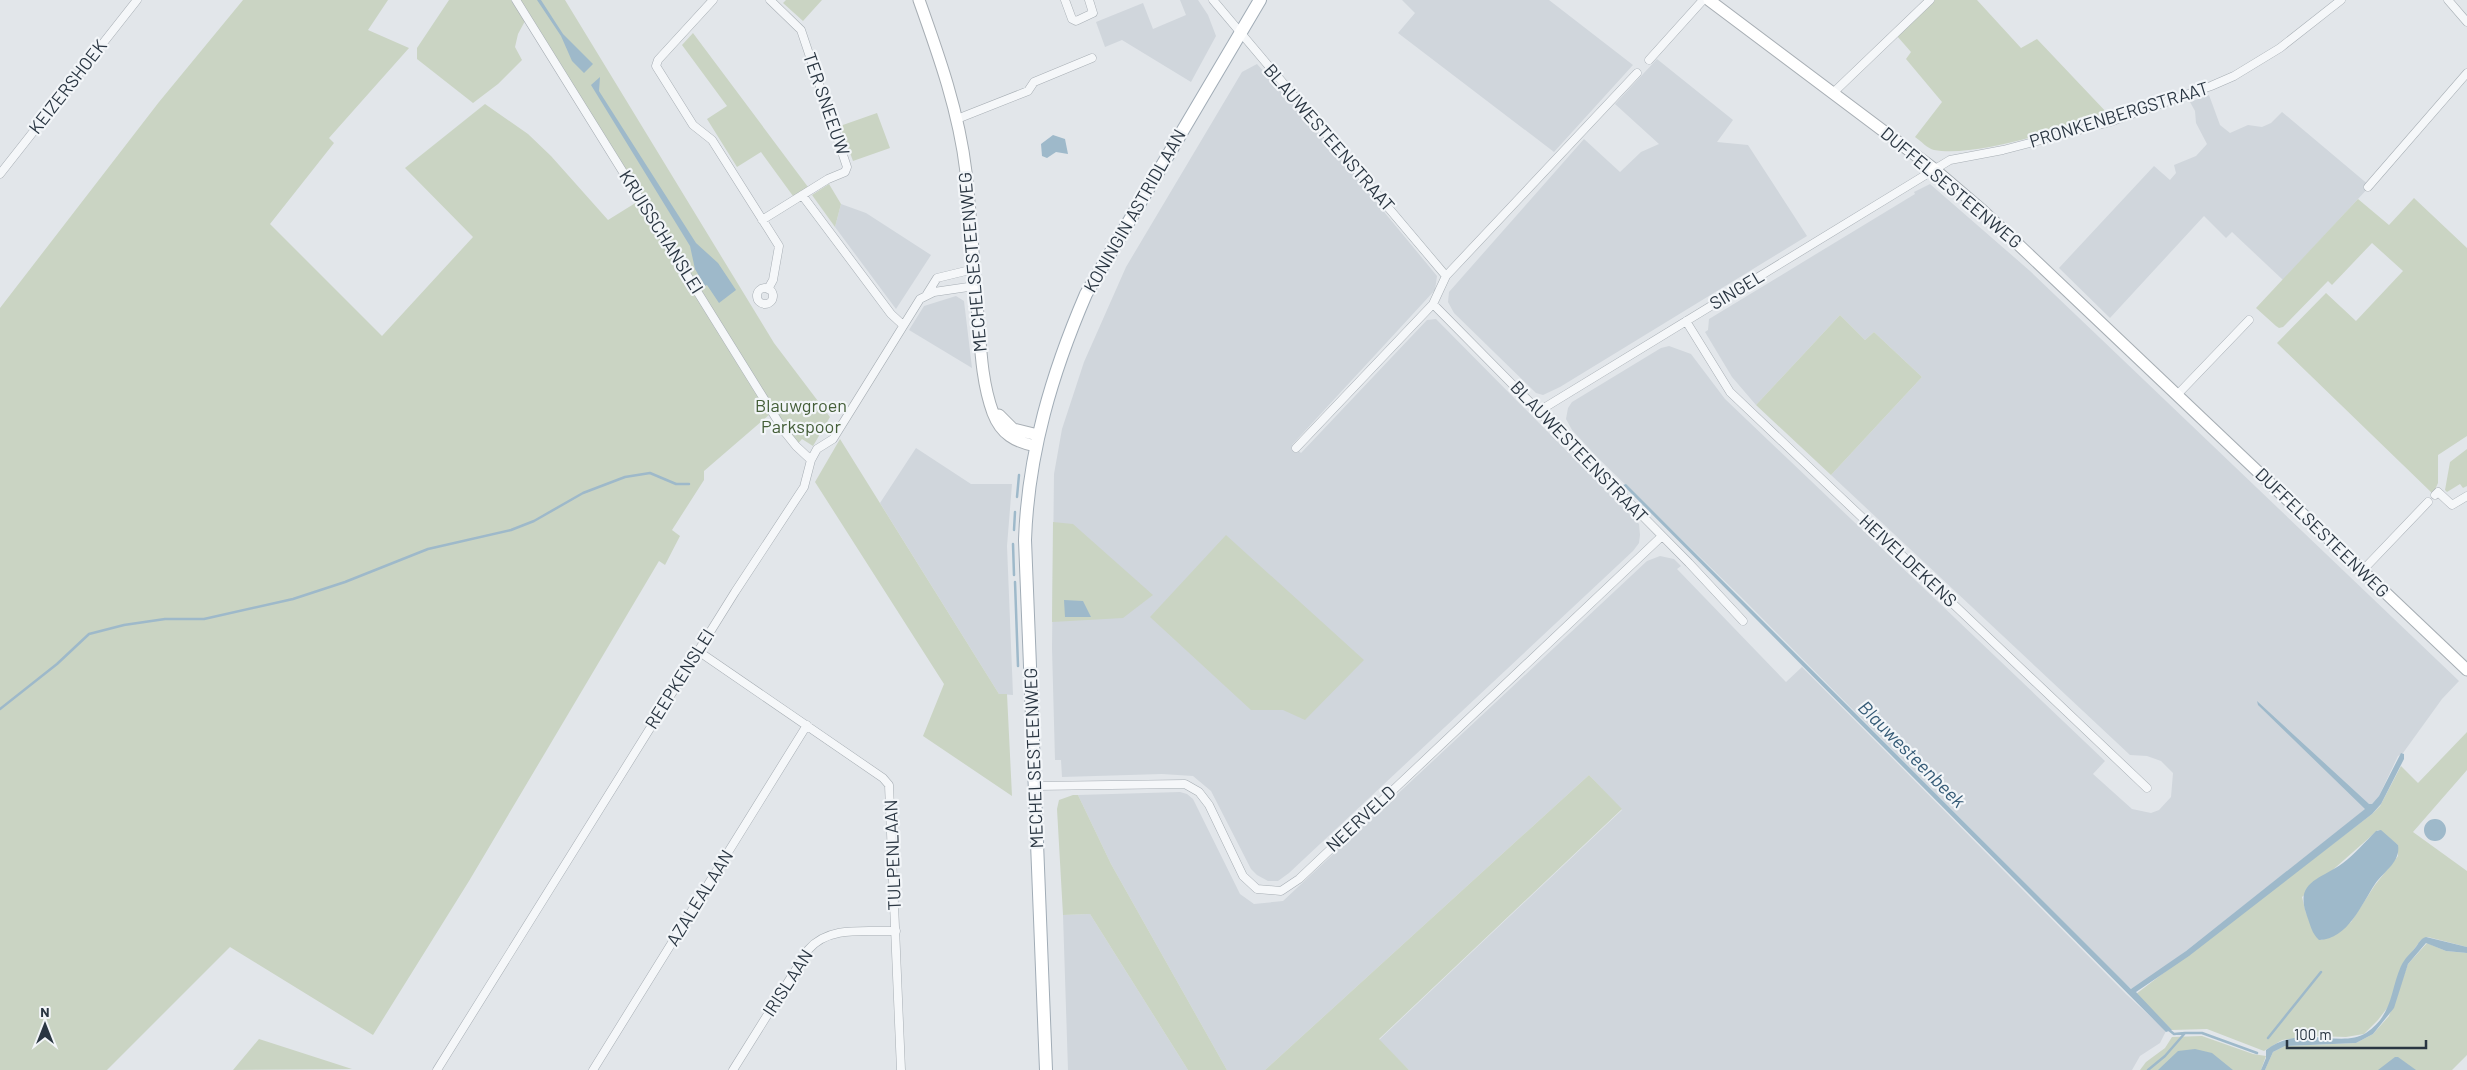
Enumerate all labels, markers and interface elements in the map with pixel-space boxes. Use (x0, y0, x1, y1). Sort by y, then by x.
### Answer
street label: KEIZERSHOEK (24, 35, 111, 138)
street label: TER SNEEUW (799, 49, 855, 158)
street label: BLAUWESTEENSTRAAT (1260, 59, 1400, 216)
street label: PRONKENBERGSTRAAT (2027, 76, 2211, 152)
street label: DUFFELSESTEENWEG (1877, 122, 2027, 253)
street label: KONINGIN ASTRIDLAAN (1078, 125, 1190, 296)
street label: KRUISSCHANSLEI (615, 166, 709, 297)
street label: MECHELSESTEENWEG (953, 171, 991, 353)
street label: SINGEL (1705, 264, 1768, 314)
street label: BLAUWESTEENSTRAAT (1506, 376, 1653, 527)
park label: Blauwgroen Parkspoor (755, 394, 847, 437)
street label: DUFFELSESTEENWEG (2251, 463, 2394, 602)
street label: HEIVELDEKENS (1855, 509, 1962, 611)
street label: REEPKENSLEI (640, 624, 719, 733)
street label: MECHELSESTEENWEG (1019, 667, 1047, 849)
water label: Blauwesteenbeek (1854, 695, 1971, 813)
street label: NEERVELD (1321, 781, 1400, 856)
street label: TULPENLAAN (879, 799, 905, 911)
street label: AZALEALAAN (661, 845, 737, 950)
street label: IRISLAAN (757, 945, 817, 1020)
north arrow (20, 1000, 70, 1050)
text: N (40, 1003, 50, 1020)
scale bar (2287, 1018, 2426, 1050)
text: 100 m (2294, 1025, 2332, 1043)

